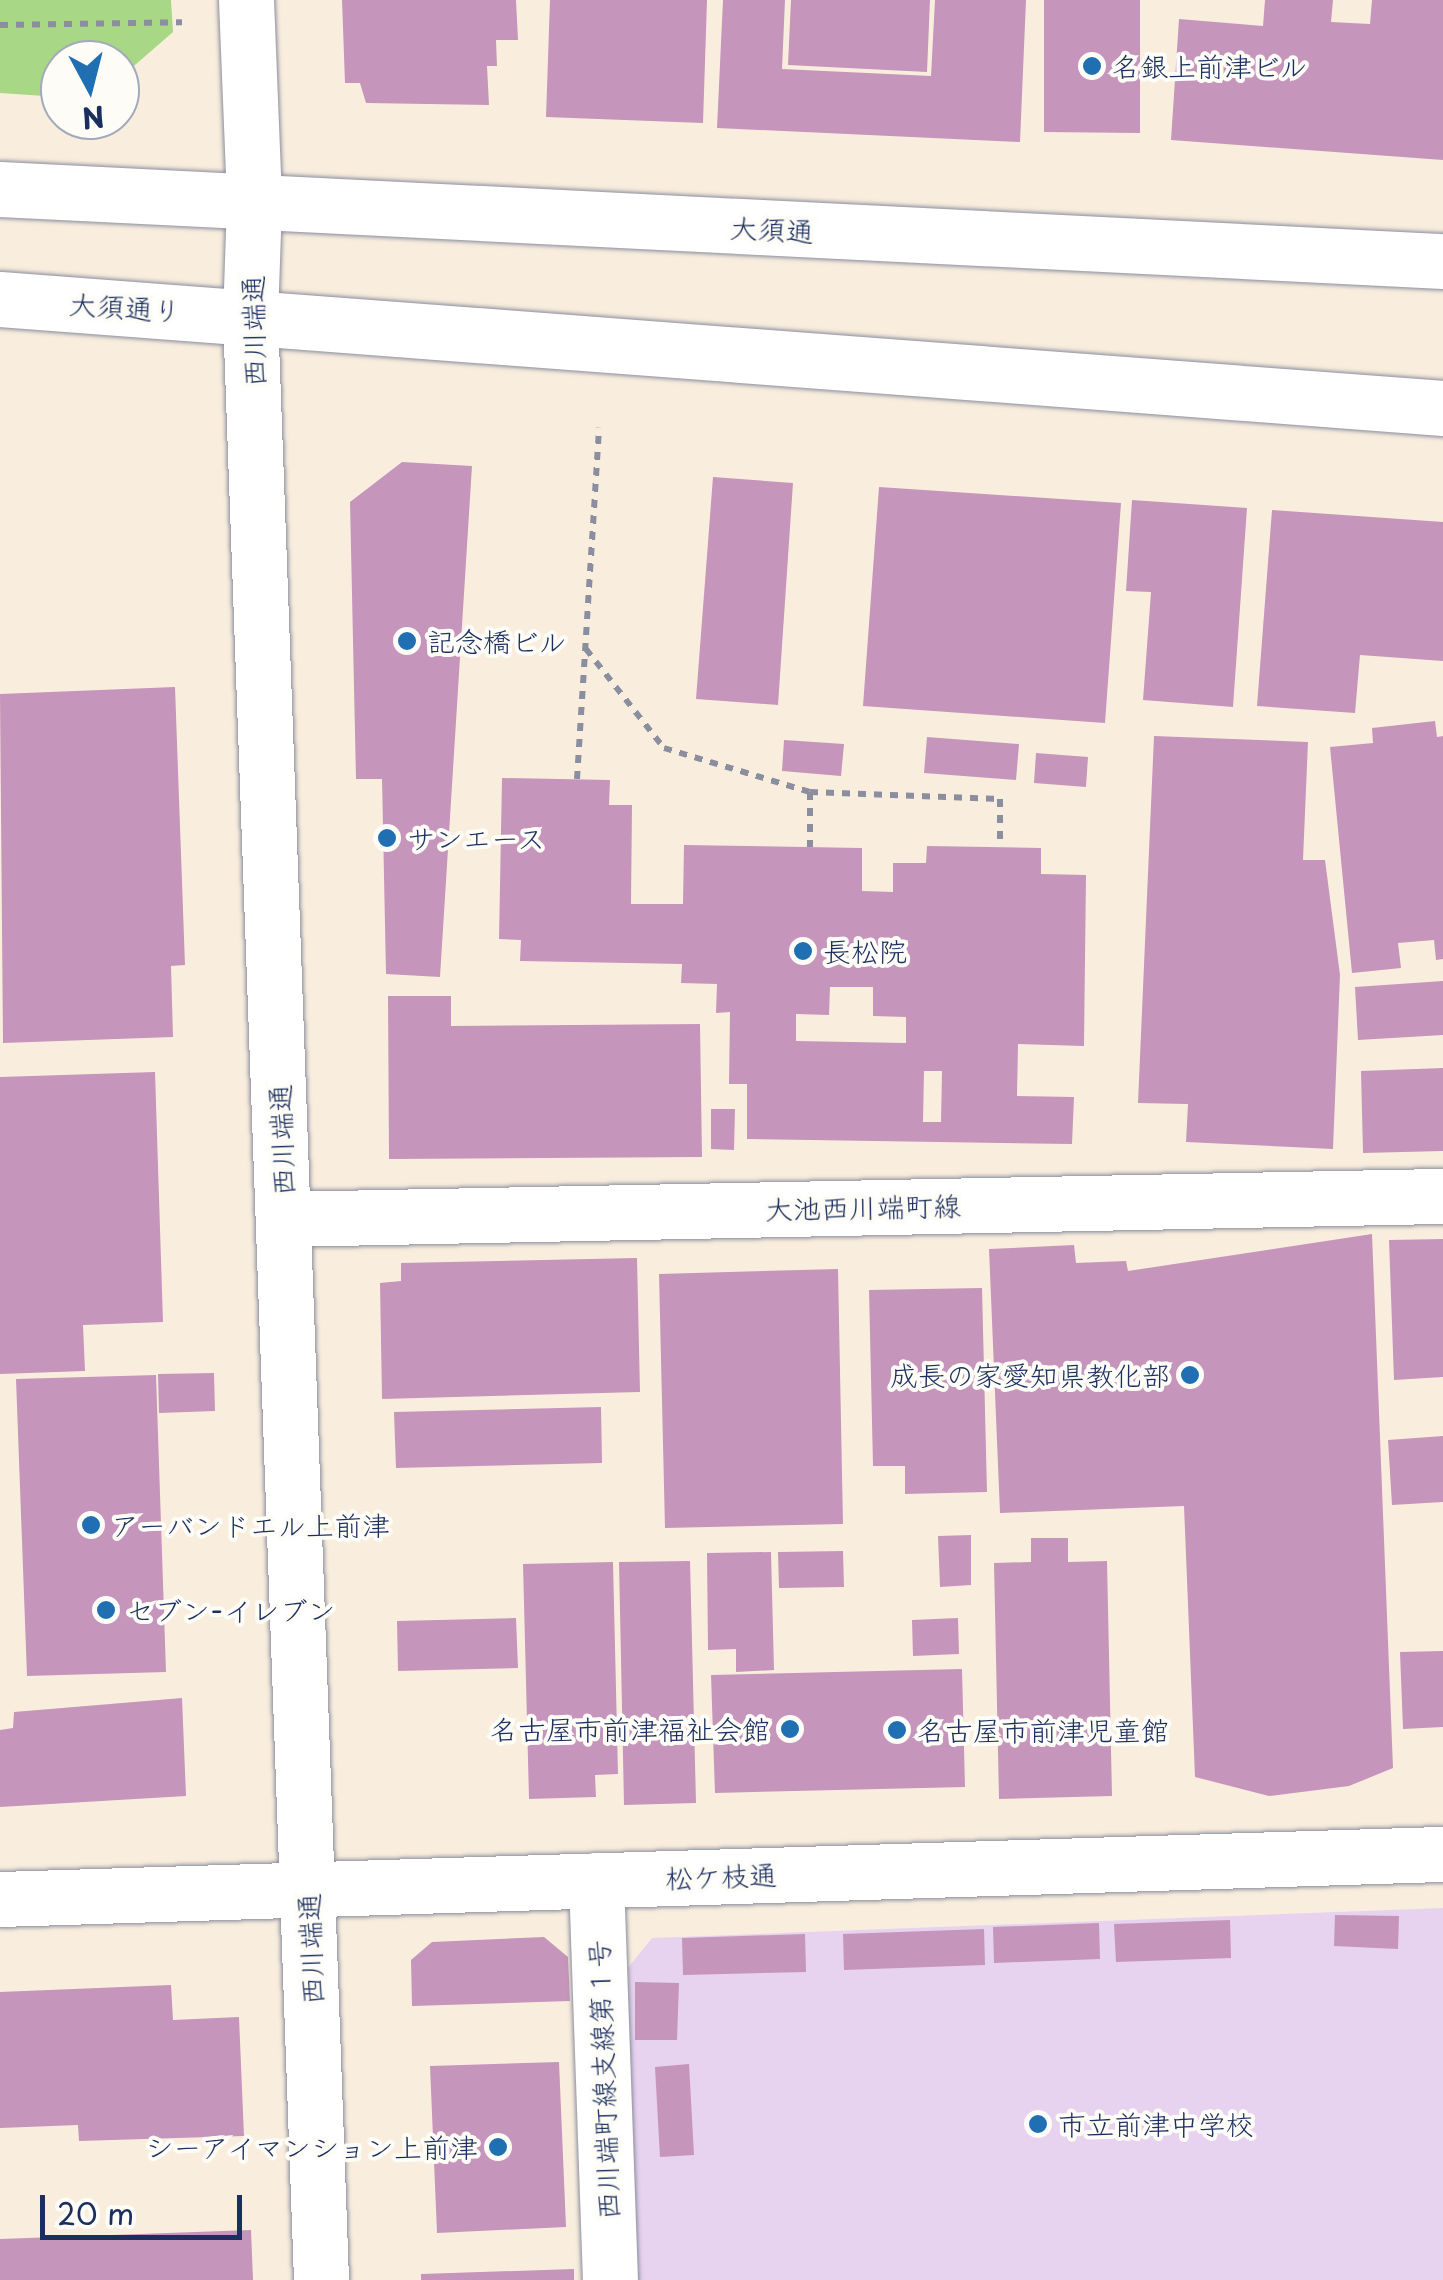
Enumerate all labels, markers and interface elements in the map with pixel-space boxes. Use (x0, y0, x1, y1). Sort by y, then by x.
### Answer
north arrow (40, 40, 140, 140)
place label: 名銀上前津ビル (1112, 49, 1308, 83)
marker: 名銀上前津ビル (1081, 55, 1103, 77)
text: N (80, 96, 107, 141)
street label: 大須通 (729, 210, 815, 248)
street label: 西川端通 (235, 275, 271, 387)
street label: 大須通り (68, 286, 182, 328)
place label: 記念橋ビル (427, 624, 567, 658)
marker: 記念橋ビル (396, 630, 418, 652)
place label: サンエース (407, 821, 547, 855)
marker: サンエース (376, 827, 398, 849)
place label: 長松院 (823, 934, 907, 968)
marker: 長松院 (792, 940, 814, 962)
street label: 西川端通 (262, 1083, 300, 1197)
street label: 大池西川端町線 (765, 1188, 961, 1226)
place label: 成長の家愛知県教化部 (890, 1358, 1170, 1392)
marker: 成長の家愛知県教化部 (1179, 1364, 1201, 1386)
place label: アーバンドエル上前津 (111, 1508, 390, 1542)
marker: アーバンドエル上前津 (80, 1514, 102, 1536)
place label: セブン-イレブン (126, 1593, 335, 1627)
marker: セブン-イレブン (95, 1599, 117, 1621)
place label: 名古屋市前津福祉会館 (490, 1712, 770, 1746)
place label: 名古屋市前津児童館 (917, 1713, 1169, 1747)
marker: 名古屋市前津福祉会館 (779, 1718, 801, 1740)
marker: 名古屋市前津児童館 (886, 1719, 908, 1741)
street label: 松ケ枝通 (664, 1857, 778, 1895)
street label: 西川端通 (291, 1892, 329, 2006)
street label: 西川端町線支線第１号 (581, 1939, 625, 2221)
place label: 市立前津中学校 (1058, 2107, 1254, 2141)
marker: 市立前津中学校 (1027, 2113, 1049, 2135)
place label: シーアイマンション上前津 (142, 2130, 478, 2164)
marker: シーアイマンション上前津 (487, 2136, 509, 2158)
scale bar (45, 2175, 248, 2237)
text: 20 m (57, 2190, 134, 2235)

